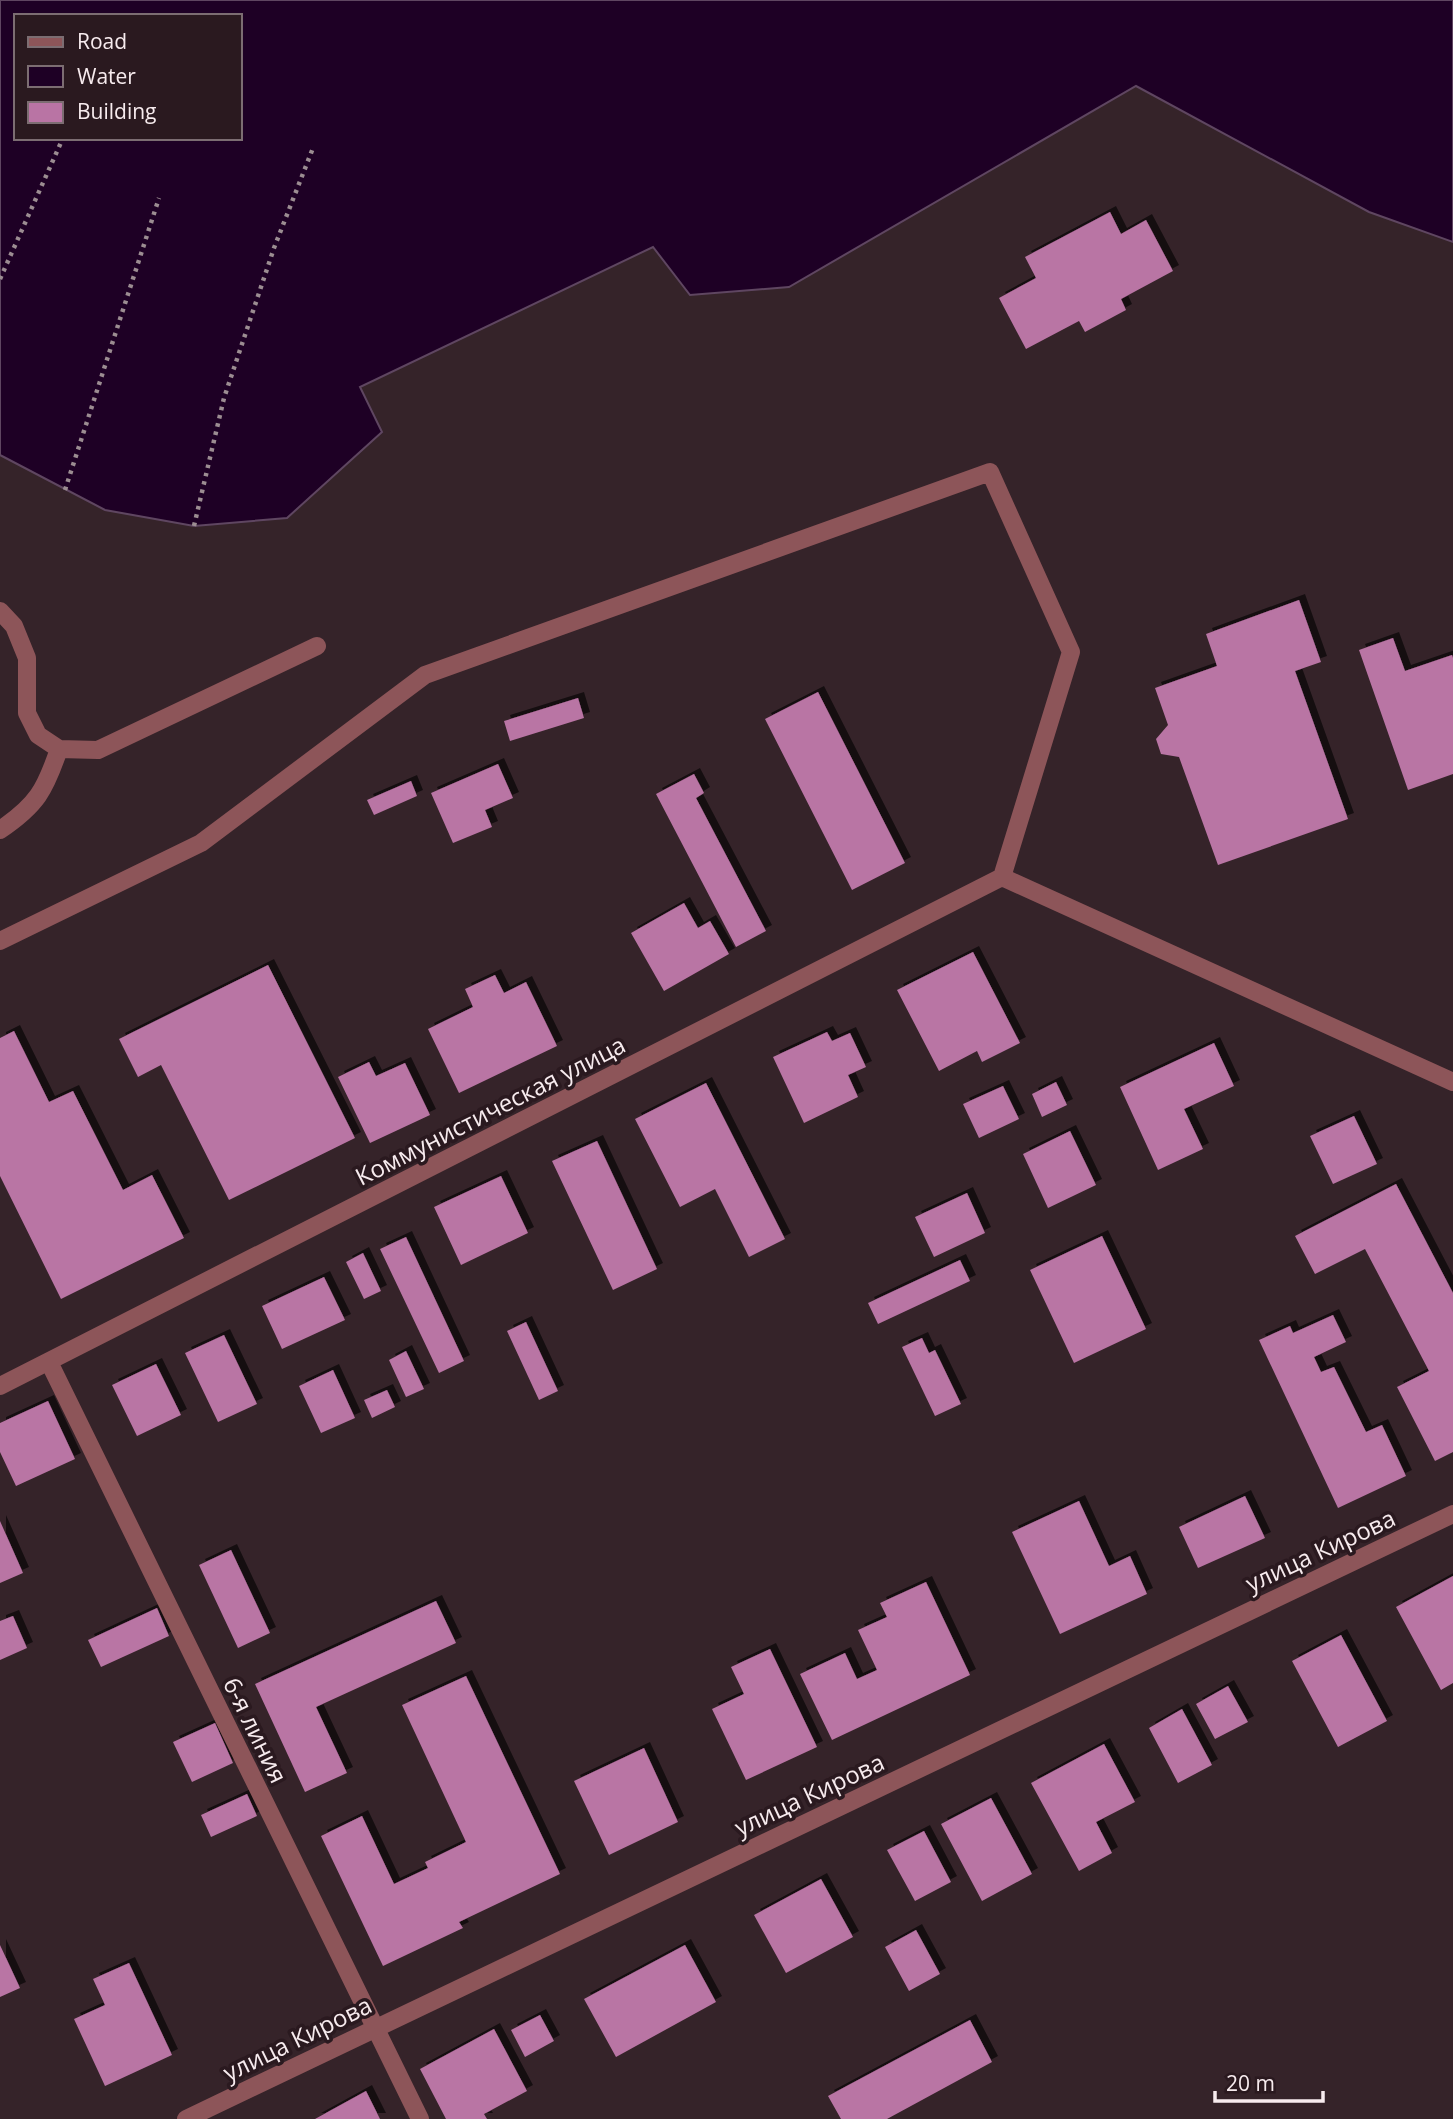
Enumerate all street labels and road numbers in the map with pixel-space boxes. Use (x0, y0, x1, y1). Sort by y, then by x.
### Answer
street label: Коммунистическая улица (349, 1027, 631, 1193)
street label: улица Кирова (1240, 1501, 1400, 1599)
street label: 6-я линия (216, 1672, 296, 1788)
street label: улица Кирова (729, 1745, 889, 1843)
street label: улица Кирова (217, 1988, 377, 2088)

